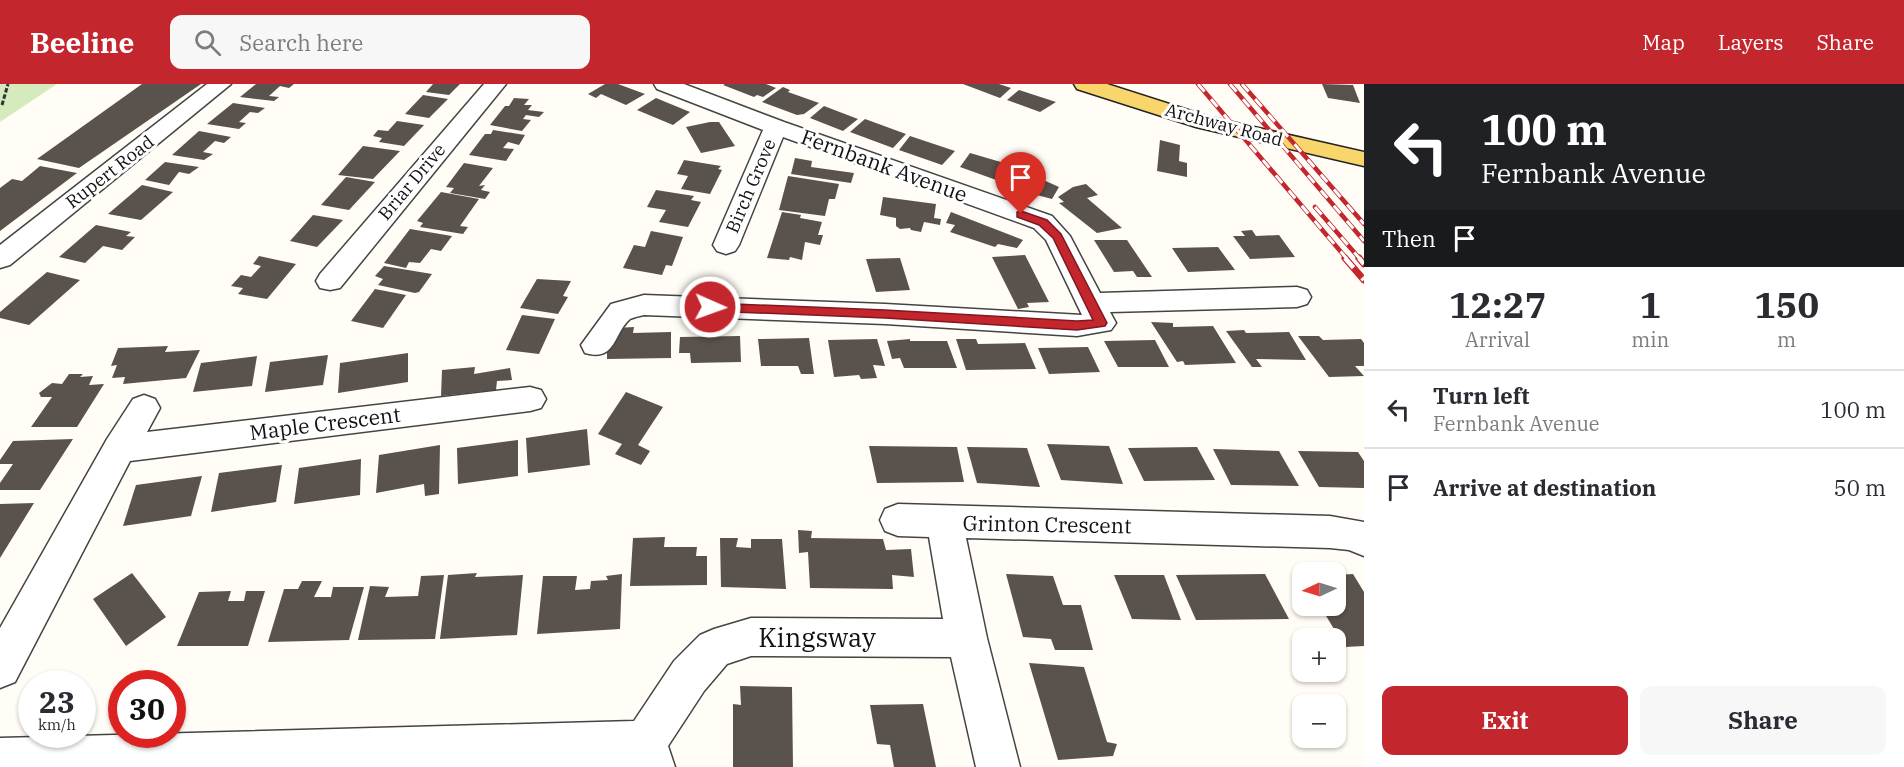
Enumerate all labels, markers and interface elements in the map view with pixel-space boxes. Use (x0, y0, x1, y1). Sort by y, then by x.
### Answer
search box (170, 15, 590, 69)
text: Beeline (30, 24, 134, 61)
icon: search (191, 26, 224, 59)
text: Search here (239, 28, 363, 57)
text: Map (1642, 28, 1685, 56)
text: Layers (1718, 28, 1784, 56)
text: Share (1817, 28, 1874, 56)
street label: Archway Road (1163, 98, 1286, 151)
text: 100 m (1481, 102, 1607, 157)
icon: left (1382, 108, 1460, 186)
street label: Fernbank Avenue (797, 122, 971, 208)
street label: Rupert Road (61, 130, 158, 213)
street label: Birch Grove (720, 135, 781, 237)
street label: Briar Drive (373, 139, 450, 225)
pin (995, 152, 1046, 214)
text: Fernbank Avenue (1481, 155, 1706, 190)
icon: arrive (1004, 161, 1037, 194)
icon: arrive (1448, 222, 1481, 255)
text: Then (1382, 224, 1436, 253)
position arrow (678, 275, 742, 339)
text: 12:27 (1449, 281, 1546, 328)
text: 1 (1639, 281, 1661, 328)
text: 150 (1754, 281, 1819, 328)
text: Arrival (1465, 326, 1530, 353)
text: min (1631, 326, 1669, 353)
text: m (1777, 326, 1796, 353)
text: Turn left (1433, 381, 1529, 410)
icon: left (1382, 393, 1415, 426)
text: 100 m (1820, 395, 1886, 424)
street label: Maple Crescent (248, 400, 402, 446)
text: Fernbank Avenue (1433, 410, 1600, 437)
icon: arrive (1382, 471, 1415, 504)
text: Arrive at destination (1433, 473, 1656, 502)
text: 50 m (1834, 473, 1886, 502)
street label: Grinton Crescent (962, 509, 1132, 539)
north arrow (1292, 562, 1346, 616)
map controls (1292, 562, 1346, 748)
street label: Kingsway (758, 620, 876, 654)
button: + (1292, 628, 1346, 682)
speed limit sign: 30 (108, 670, 186, 748)
text: 23 (39, 682, 75, 721)
button: Exit (1382, 686, 1628, 755)
button: Share (1640, 686, 1886, 755)
button: − (1292, 694, 1346, 748)
text: km/h (38, 715, 76, 734)

